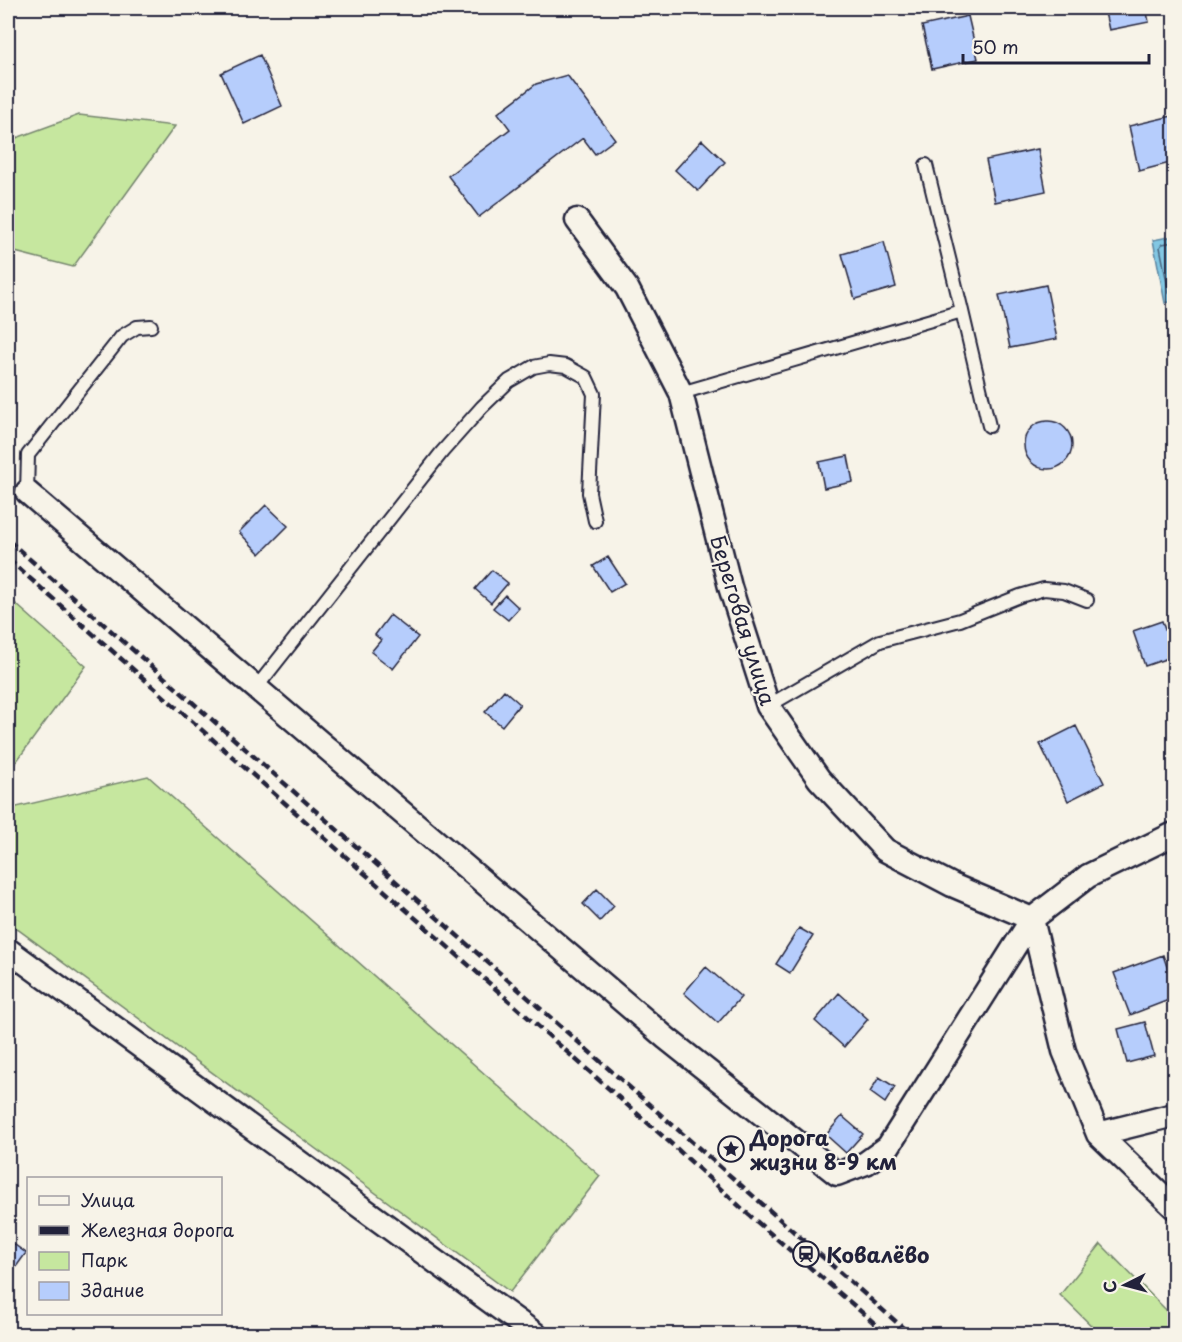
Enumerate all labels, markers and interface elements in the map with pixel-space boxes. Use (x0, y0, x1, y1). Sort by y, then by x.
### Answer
scale bar (963, 27, 1149, 65)
text: 50 m (972, 33, 1019, 60)
street label: Береговая улица (703, 531, 785, 710)
place label: Дорога жизни 8-9 км (749, 1121, 897, 1177)
place icon: Дорога жизни 8-9 км (716, 1134, 746, 1164)
legend (27, 1177, 222, 1315)
text: Улица (81, 1186, 135, 1213)
text: Железная дорога (81, 1216, 235, 1243)
place label: Ковалёво (826, 1238, 930, 1270)
station icon: Ковалёво (791, 1239, 821, 1269)
text: Парк (81, 1246, 128, 1273)
north arrow (1095, 1255, 1155, 1315)
text: Здание (81, 1276, 144, 1303)
text: С (1097, 1279, 1122, 1294)

